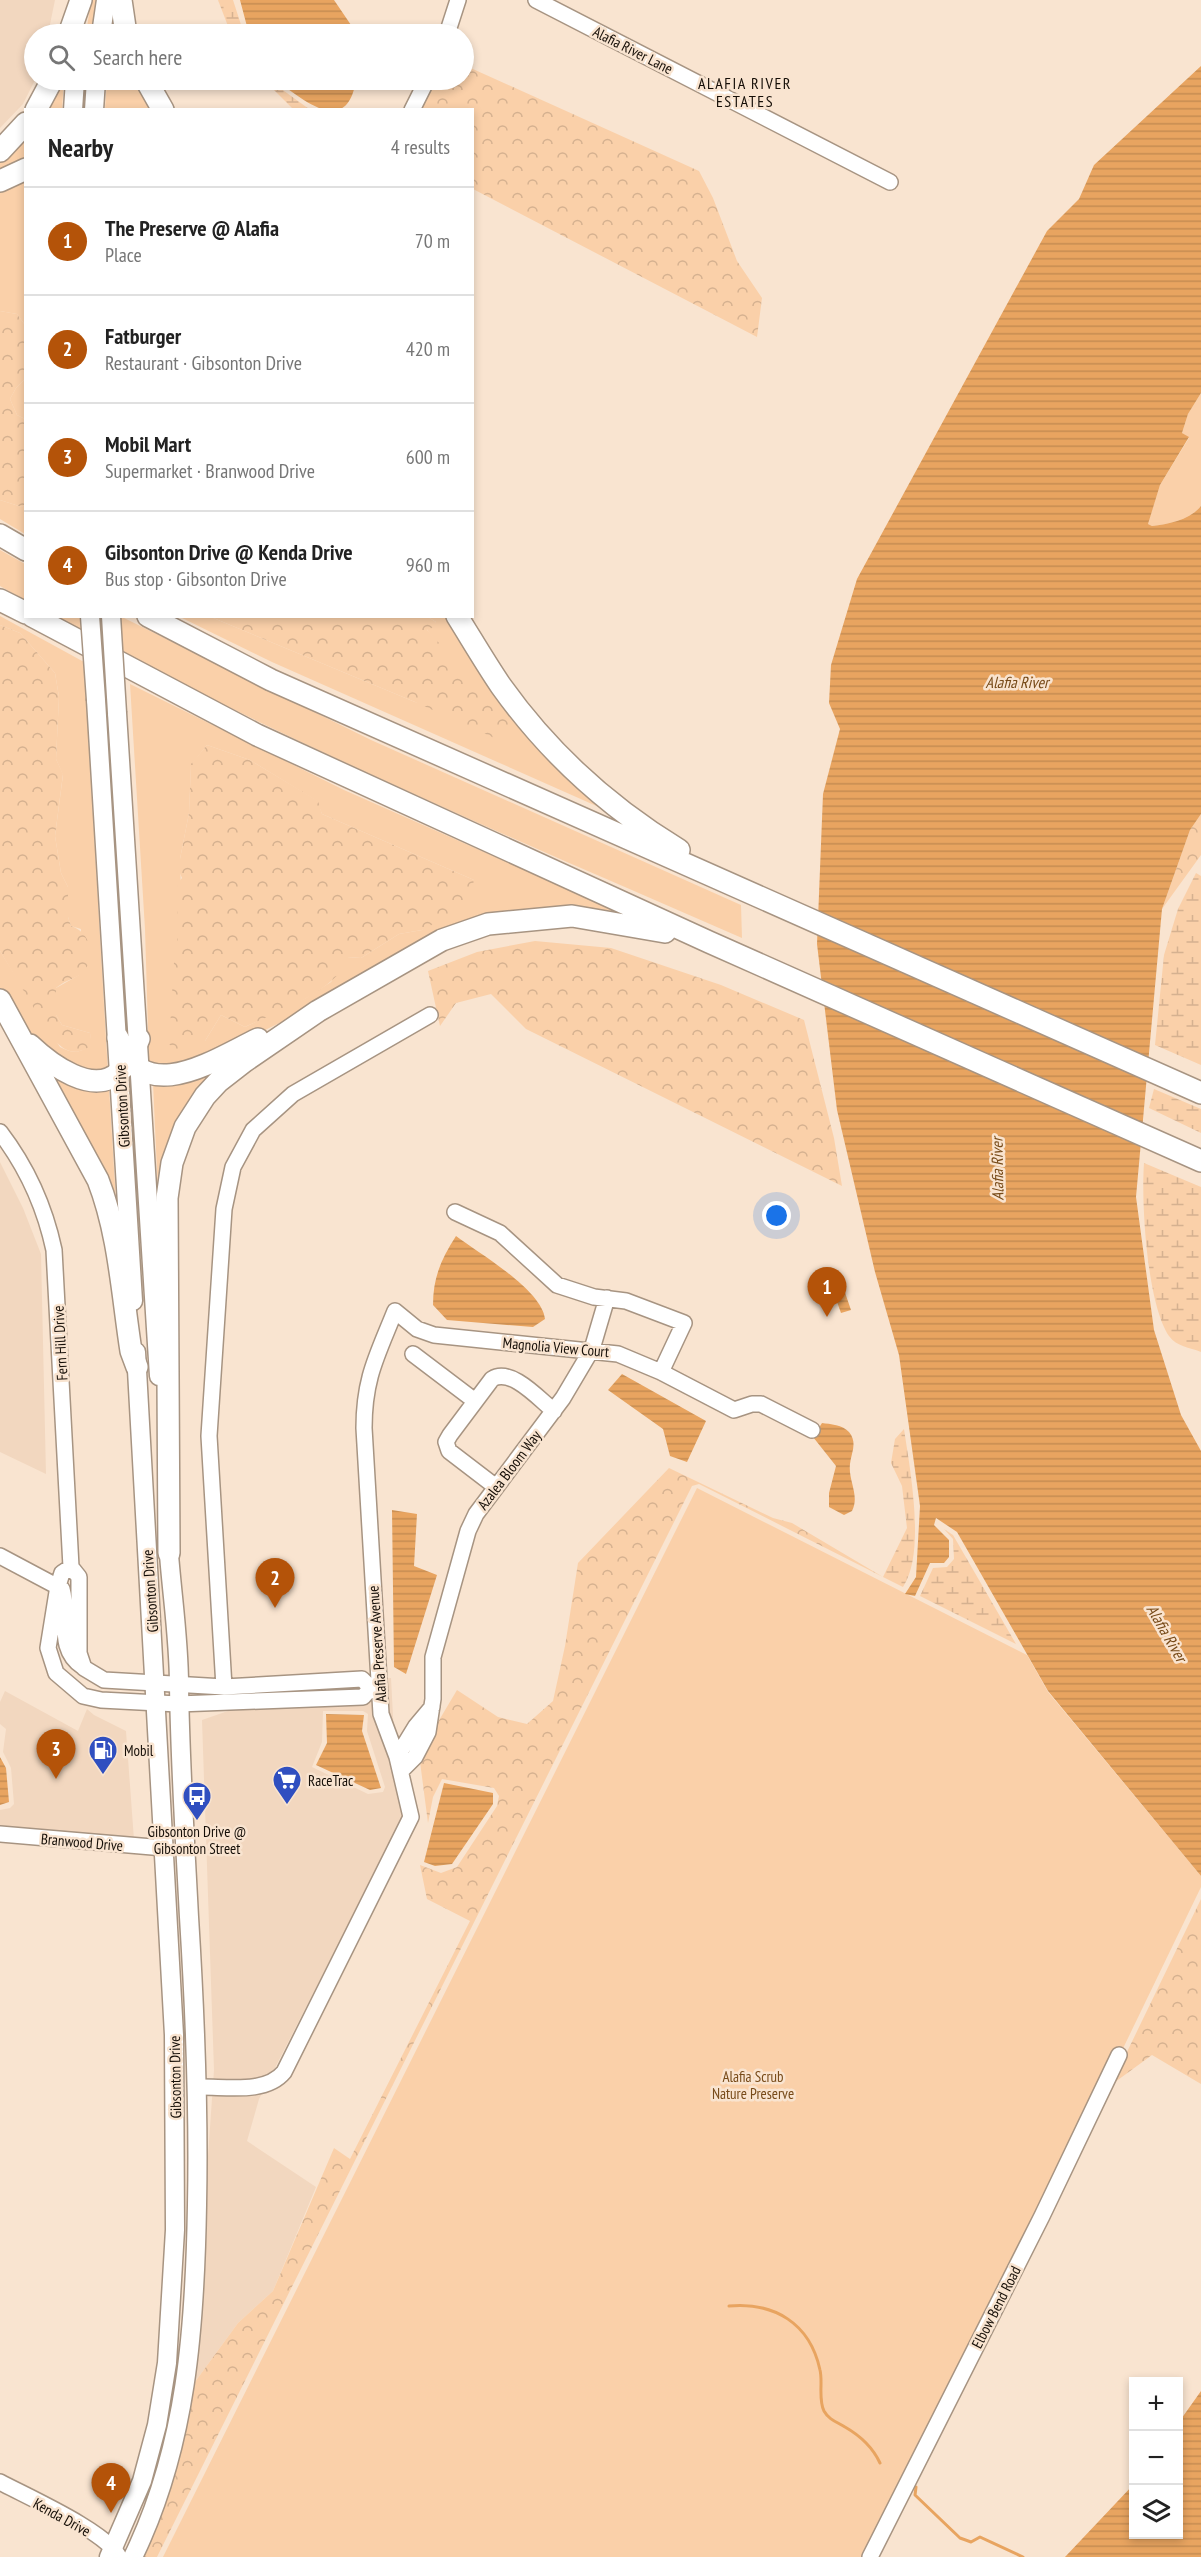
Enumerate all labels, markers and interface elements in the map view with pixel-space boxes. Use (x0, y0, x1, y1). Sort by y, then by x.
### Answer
street label: Alafia River Lane (590, 22, 676, 78)
search box (24, 24, 474, 90)
icon: search (45, 41, 78, 74)
text: Search here (93, 43, 182, 71)
district label: ALAFIA RIVER ESTATES (698, 73, 792, 111)
text: Nearby (48, 131, 113, 164)
text: 4 results (391, 134, 450, 160)
text: The Preserve @ Alafia (105, 214, 279, 242)
text: 1 (63, 228, 72, 254)
text: 70 m (415, 228, 450, 254)
text: Place (105, 242, 142, 268)
text: Fatburger (105, 322, 181, 350)
text: 2 (63, 336, 72, 362)
text: 420 m (406, 336, 450, 362)
text: Restaurant · Gibsonton Drive (105, 350, 302, 376)
text: Mobil Mart (105, 430, 191, 458)
text: 3 (63, 444, 72, 470)
text: 600 m (406, 444, 450, 470)
text: Supermarket · Branwood Drive (105, 458, 315, 484)
text: Gibsonton Drive @ Kenda Drive (105, 538, 353, 566)
text: 4 (63, 552, 72, 578)
text: 960 m (406, 552, 450, 578)
text: Bus stop · Gibsonton Drive (105, 566, 287, 592)
water label: Alafia River (986, 672, 1051, 692)
street label: Gibsonton Drive (110, 1064, 134, 1148)
water label: Alafia River (986, 1135, 1008, 1201)
your location (762, 1201, 791, 1230)
pin: 1 (808, 1268, 846, 1317)
street label: Fern Hill Drive (49, 1305, 71, 1381)
street label: Magnolia View Court (502, 1333, 610, 1361)
street label: Azalea Bloom Way (473, 1426, 545, 1513)
street label: Gibsonton Drive (138, 1549, 162, 1633)
pin: 2 (256, 1558, 294, 1608)
street label: Alafia Preserve Avenue (363, 1585, 391, 1703)
water label: Alafia River (1143, 1601, 1193, 1667)
pin: 3 (36, 1730, 76, 1779)
fuel station icon: Mobil (87, 1734, 119, 1776)
place label: Mobil (124, 1741, 154, 1760)
supermarket icon: RaceTrac (271, 1764, 303, 1806)
place label: RaceTrac (308, 1771, 354, 1790)
bus stop icon: Gibsonton Drive @ Gibsonton Street (181, 1780, 213, 1822)
place label: Gibsonton Drive @ Gibsonton Street (148, 1822, 246, 1858)
street label: Branwood Drive (40, 1829, 124, 1855)
street label: Gibsonton Drive (165, 2035, 185, 2119)
park label: Alafia Scrub Nature Preserve (712, 2067, 794, 2103)
street label: Elbow Bend Road (967, 2263, 1025, 2351)
map controls (1129, 2377, 1183, 2539)
button: + (1129, 2377, 1183, 2431)
button: − (1129, 2431, 1183, 2485)
pin: 4 (92, 2464, 130, 2513)
button: layers (1129, 2485, 1183, 2539)
street label: Kenda Drive (30, 2494, 94, 2540)

